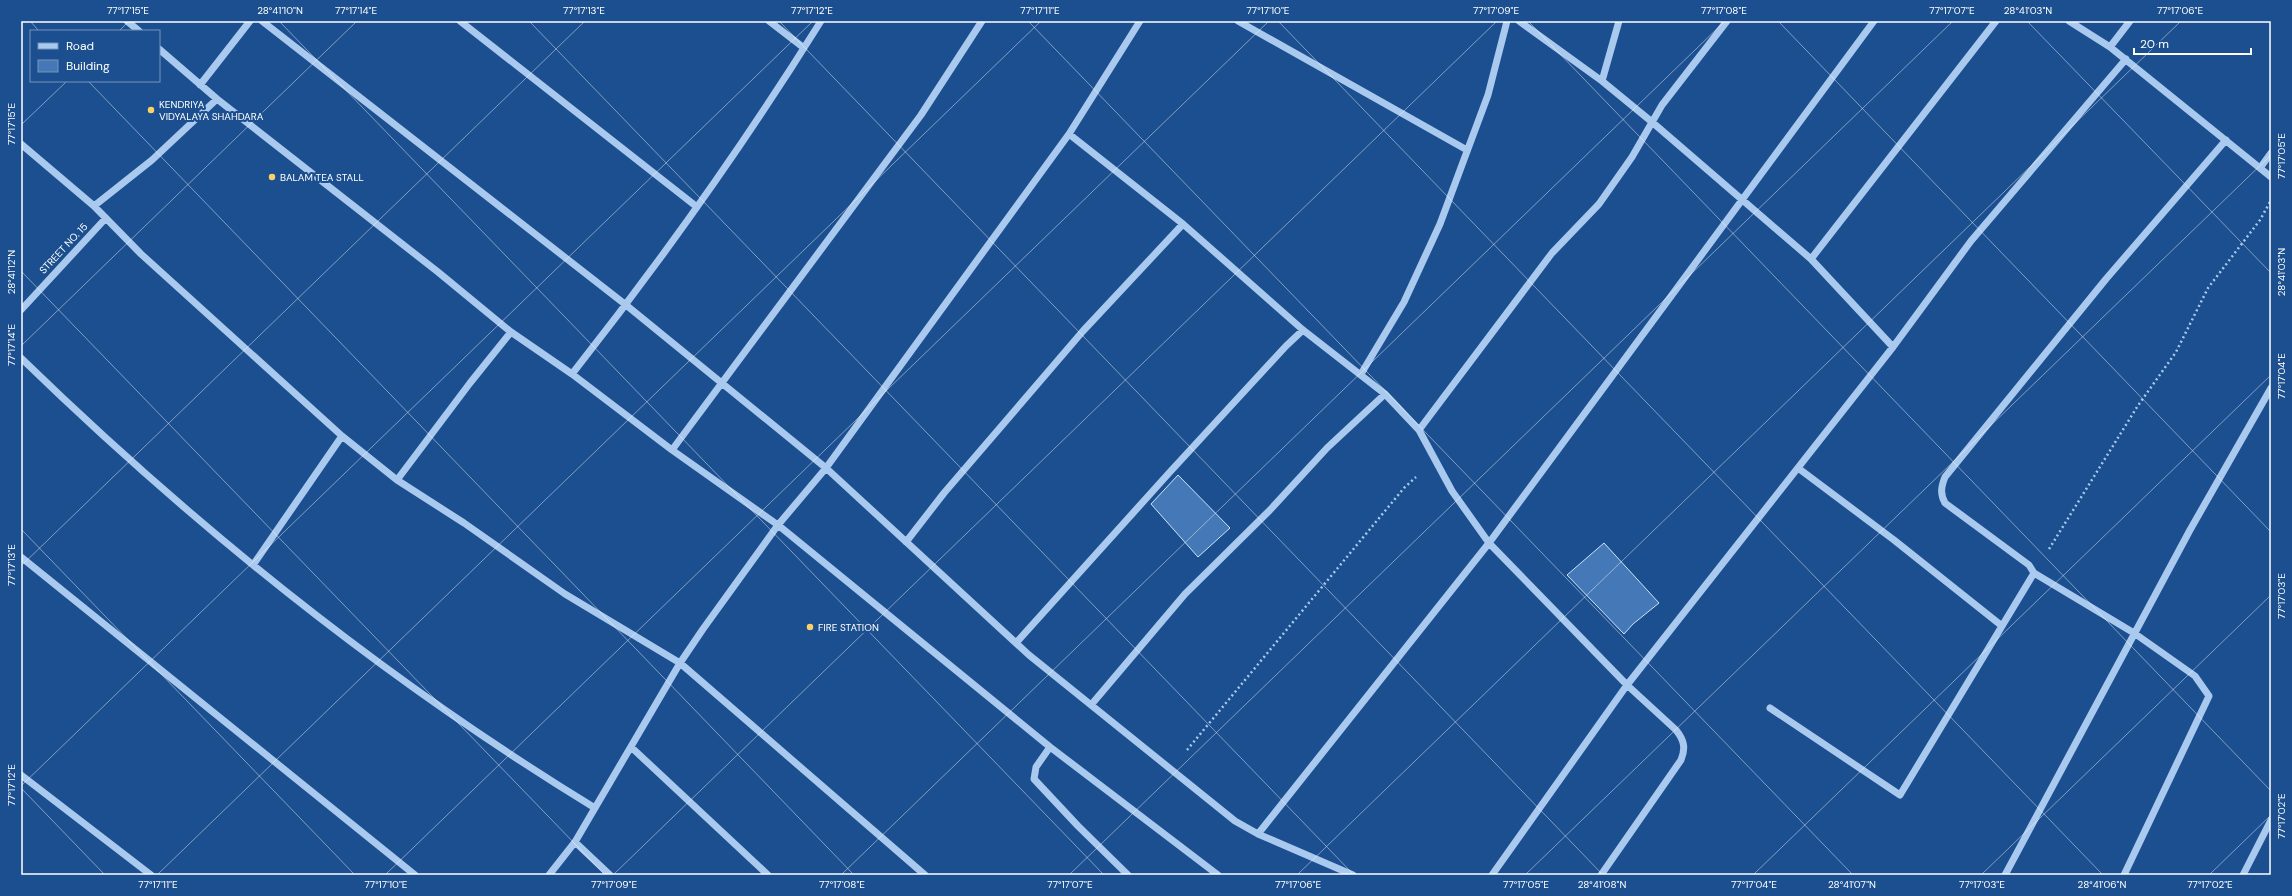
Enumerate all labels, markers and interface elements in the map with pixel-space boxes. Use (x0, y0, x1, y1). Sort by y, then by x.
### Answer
text: 77°17'15"E (107, 4, 149, 17)
text: 28°41'10"N (257, 4, 303, 17)
text: 77°17'14"E (335, 4, 377, 17)
text: 77°17'13"E (563, 4, 605, 17)
text: 77°17'12"E (791, 4, 833, 17)
text: 77°17'11"E (1020, 4, 1060, 17)
text: 77°17'10"E (1247, 4, 1290, 17)
text: 77°17'09"E (1473, 4, 1519, 17)
text: 77°17'08"E (1701, 4, 1747, 17)
text: 77°17'07"E (1929, 4, 1975, 17)
text: 28°41'03"N (2004, 4, 2052, 17)
text: 77°17'06"E (2157, 4, 2203, 17)
legend (30, 30, 160, 82)
scale bar (2134, 30, 2251, 56)
text: 20 m (2140, 36, 2169, 52)
text: Road (66, 38, 94, 54)
text: Building (66, 58, 110, 74)
place label: KENDRIYA VIDYALAYA SHAHDARA (159, 98, 264, 123)
text: 77°17'15"E (5, 103, 18, 145)
marker: KENDRIYA VIDYALAYA SHAHDARA (146, 105, 156, 115)
text: 77°17'05"E (2275, 133, 2288, 179)
place label: BALAM TEA STALL (280, 171, 364, 184)
marker: BALAM TEA STALL (267, 172, 277, 182)
street label: STREET NO. 15 (36, 220, 90, 277)
text: 28°41'03"N (2275, 248, 2288, 296)
text: 28°41'12"N (5, 250, 18, 294)
text: 77°17'14"E (5, 324, 18, 366)
text: 77°17'04"E (2275, 353, 2288, 399)
text: 77°17'13"E (5, 544, 18, 586)
text: 77°17'03"E (2275, 573, 2288, 619)
place label: FIRE STATION (818, 621, 879, 634)
marker: FIRE STATION (805, 622, 815, 632)
text: 77°17'12"E (5, 764, 18, 806)
text: 77°17'02"E (2275, 793, 2288, 839)
text: 77°17'11"E (138, 878, 178, 891)
text: 77°17'10"E (365, 878, 408, 891)
text: 77°17'09"E (591, 878, 637, 891)
text: 77°17'08"E (819, 878, 865, 891)
text: 77°17'07"E (1047, 878, 1093, 891)
text: 77°17'06"E (1275, 878, 1321, 891)
text: 77°17'05"E (1503, 878, 1549, 891)
text: 28°41'08"N (1578, 878, 1626, 891)
text: 77°17'04"E (1731, 878, 1777, 891)
text: 28°41'07"N (1828, 878, 1876, 891)
text: 77°17'03"E (1959, 878, 2005, 891)
text: 28°41'06"N (2078, 878, 2126, 891)
text: 77°17'02"E (2187, 878, 2233, 891)

